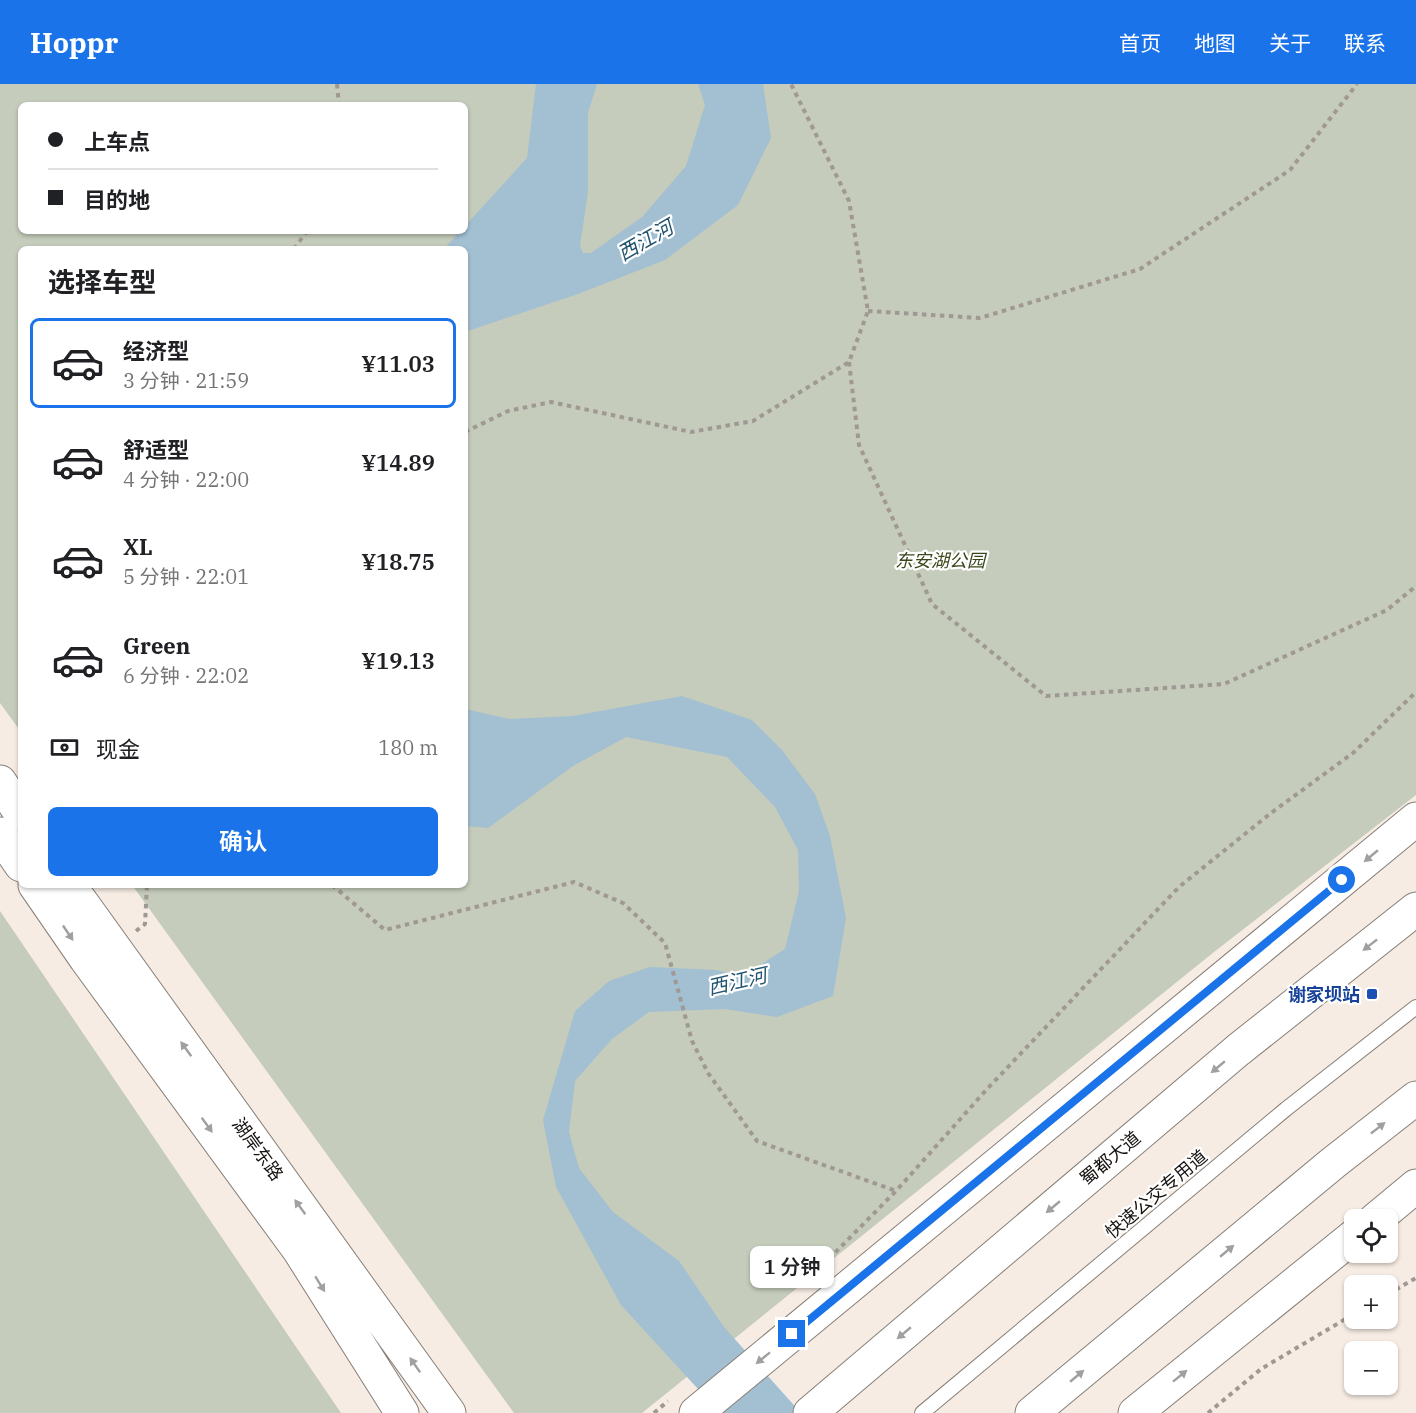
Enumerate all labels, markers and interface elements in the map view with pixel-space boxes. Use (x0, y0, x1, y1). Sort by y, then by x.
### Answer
text: Hoppr (30, 24, 118, 61)
text: 首页 (1119, 29, 1161, 57)
text: 地图 (1194, 29, 1236, 57)
text: 关于 (1269, 29, 1311, 57)
text: 联系 (1344, 29, 1386, 57)
text: 上车点 (84, 127, 150, 156)
text: 目的地 (84, 185, 150, 214)
water label: 西江河 (612, 211, 681, 267)
text: 选择车型 (48, 264, 156, 299)
icon: car (51, 336, 105, 390)
text: 经济型 (123, 336, 189, 365)
text: ¥11.03 (361, 349, 435, 378)
text: 3 分钟 · 21:59 (123, 367, 249, 394)
icon: car (51, 435, 105, 489)
text: 舒适型 (123, 435, 189, 464)
text: ¥14.89 (361, 448, 435, 477)
text: 4 分钟 · 22:00 (123, 466, 249, 493)
text: XL (123, 532, 153, 561)
icon: car (51, 534, 105, 588)
text: ¥18.75 (361, 547, 435, 576)
park label: 东安湖公园 (895, 549, 988, 572)
text: 5 分钟 · 22:01 (123, 563, 249, 590)
text: Green (123, 631, 190, 660)
icon: car (51, 633, 105, 687)
text: ¥19.13 (361, 646, 435, 675)
text: 6 分钟 · 22:02 (123, 662, 249, 689)
icon: cash (48, 731, 81, 764)
text: 现金 (96, 734, 140, 763)
text: 180 m (378, 734, 438, 761)
button: 确认 (48, 807, 438, 876)
one-way arrow (1364, 849, 1379, 862)
route start (1328, 866, 1355, 893)
one-way arrow (62, 925, 74, 941)
one-way arrow (1362, 939, 1378, 952)
water label: 西江河 (705, 960, 773, 1001)
place label: 谢家坝站 (1288, 983, 1360, 1006)
marker: 谢家坝站 (1365, 987, 1379, 1001)
one-way arrow (181, 1042, 193, 1057)
one-way arrow (1210, 1060, 1226, 1073)
street label: 湖岸东路 (228, 1113, 288, 1185)
one-way arrow (201, 1117, 213, 1133)
one-way arrow (1371, 1122, 1386, 1134)
street label: 蜀都大道 (1075, 1126, 1145, 1190)
street label: 快速公交专用道 (1100, 1145, 1212, 1243)
one-way arrow (294, 1200, 306, 1216)
one-way arrow (1045, 1200, 1061, 1213)
map controls (1344, 1209, 1398, 1395)
button: locate (1344, 1209, 1398, 1263)
one-way arrow (1219, 1245, 1234, 1258)
callout: 1 分钟 (750, 1247, 834, 1289)
text: 1 分钟 (764, 1253, 820, 1280)
button: + (1344, 1275, 1398, 1329)
one-way arrow (314, 1276, 325, 1292)
route end (778, 1320, 805, 1347)
one-way arrow (897, 1326, 912, 1339)
button: − (1344, 1341, 1398, 1395)
one-way arrow (755, 1351, 771, 1364)
one-way arrow (409, 1358, 421, 1374)
one-way arrow (1069, 1369, 1085, 1382)
one-way arrow (1172, 1370, 1188, 1383)

